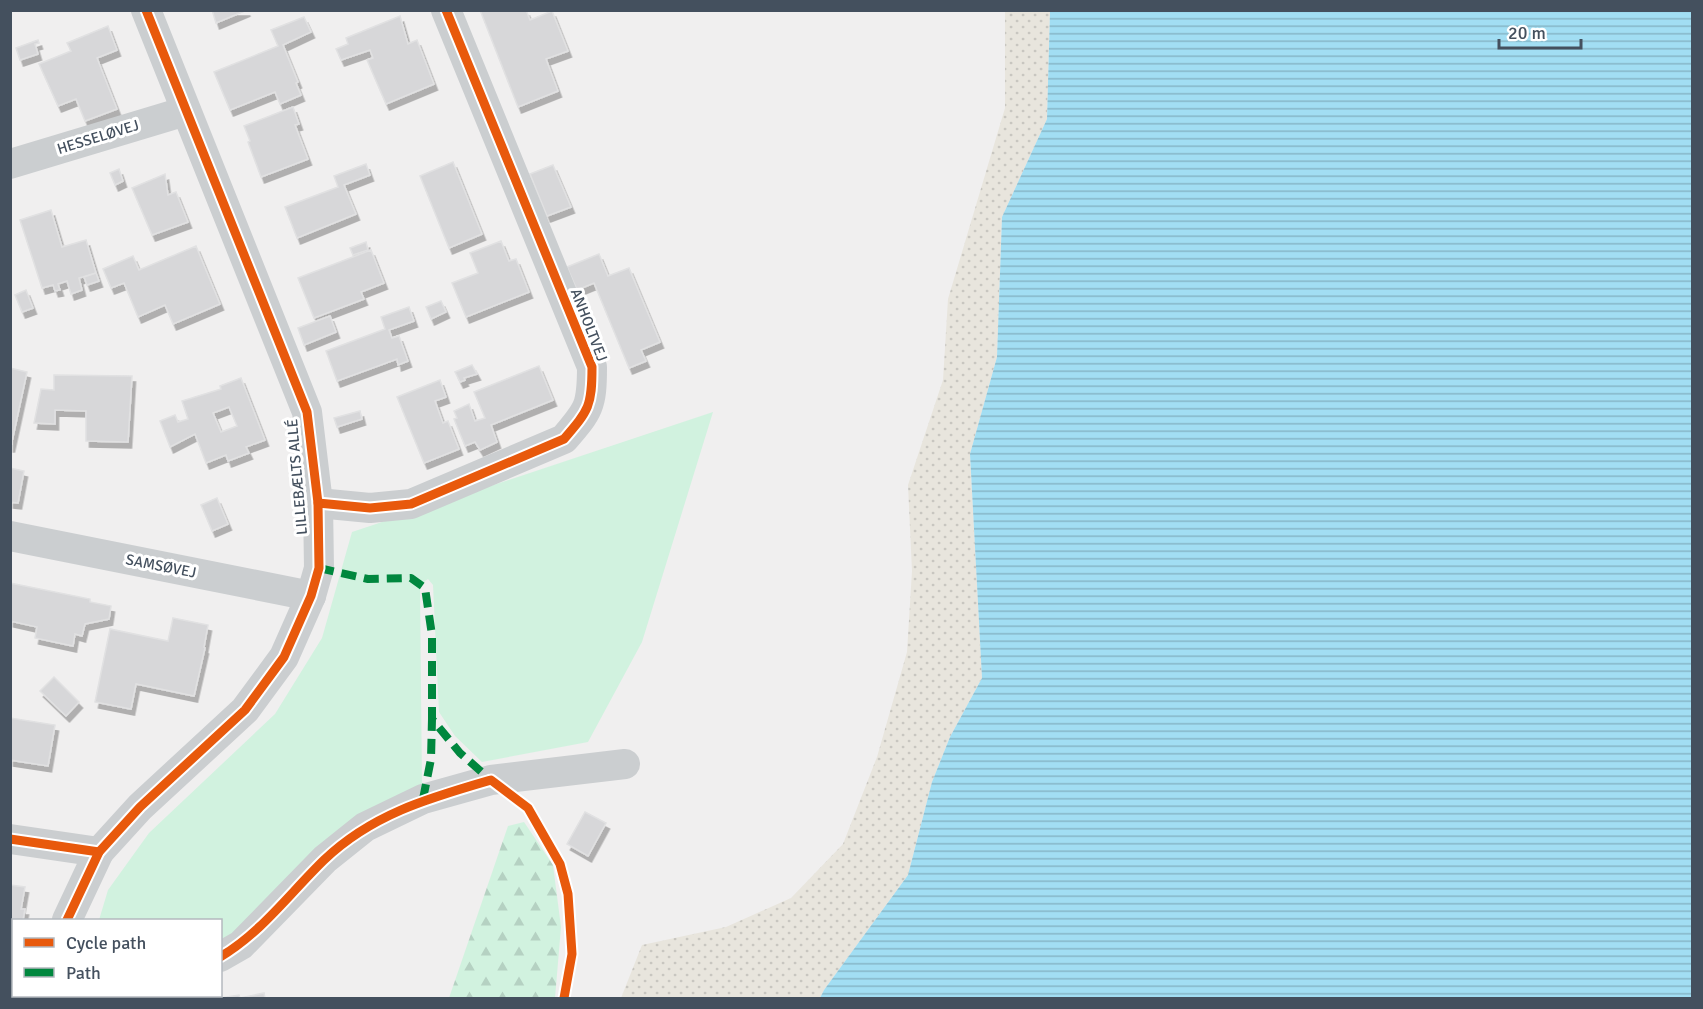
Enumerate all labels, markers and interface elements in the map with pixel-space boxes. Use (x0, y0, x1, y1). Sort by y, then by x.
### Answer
scale bar (1499, 12, 1582, 50)
text: 20 m (1508, 22, 1546, 44)
street label: HESSELØVEJ (55, 116, 141, 158)
street label: ANHOLTVEJ (567, 286, 611, 364)
street label: LILLEBÆLTS ALLÉ (282, 418, 311, 536)
street label: SAMSØVEJ (124, 550, 198, 582)
legend (12, 919, 222, 997)
text: Cycle path (66, 932, 146, 954)
text: Path (66, 962, 101, 984)

